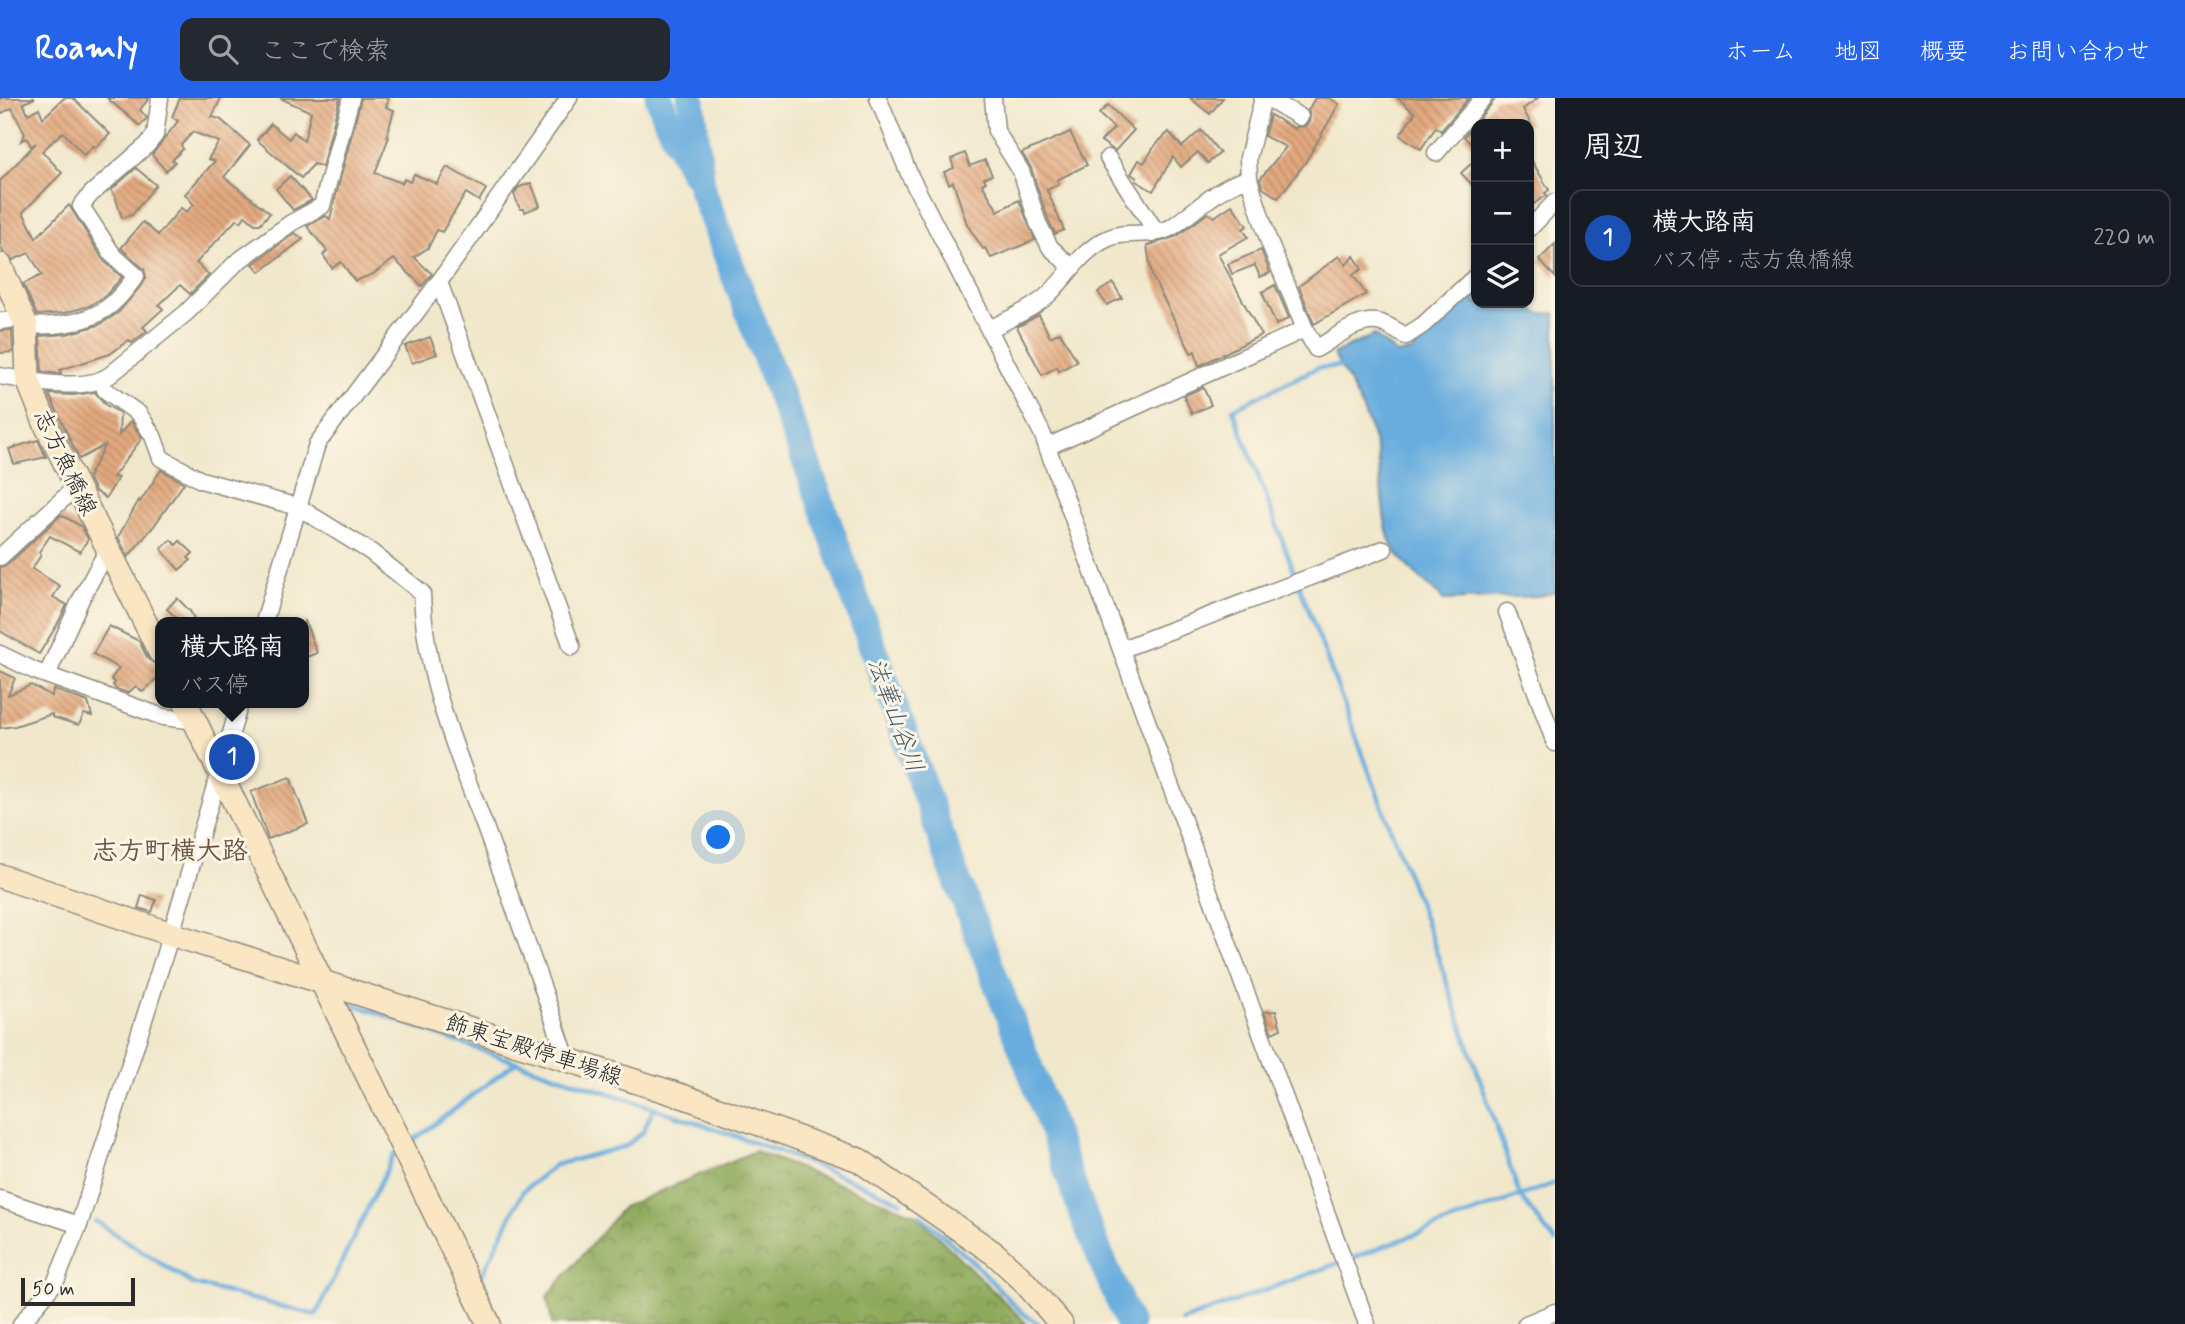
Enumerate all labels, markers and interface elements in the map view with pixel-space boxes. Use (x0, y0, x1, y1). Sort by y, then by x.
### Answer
search box (180, 18, 670, 81)
text: Roamly (35, 27, 138, 71)
icon: search (204, 30, 242, 68)
text: ここで検索 (260, 35, 390, 69)
text: ホーム (1725, 37, 1796, 68)
text: 地図 (1834, 37, 1882, 68)
text: 概要 (1920, 37, 1968, 68)
text: お問い合わせ (2006, 37, 2150, 68)
map controls (1471, 119, 1534, 308)
button: + (1471, 119, 1534, 182)
text: 周辺 (1583, 128, 1643, 167)
button: − (1471, 182, 1534, 245)
text: 横大路南 (1652, 206, 1756, 240)
text: 1 (1603, 223, 1613, 253)
text: 220 m (2093, 223, 2155, 253)
button: layers (1471, 245, 1534, 308)
text: バス停 · 志方魚橋線 (1652, 246, 1854, 276)
street label: 志方魚橋線 (26, 405, 103, 521)
popup (155, 617, 309, 708)
text: 横大路南 (180, 631, 284, 665)
water label: 法華山谷川 (860, 654, 930, 777)
text: バス停 (180, 671, 249, 701)
pin: 1 (209, 731, 255, 783)
your location (701, 820, 735, 854)
district label: 志方町横大路 (92, 835, 248, 869)
street label: 飾東宝殿停車場線 (441, 1008, 626, 1094)
scale bar (21, 1275, 135, 1307)
text: 50 m (32, 1277, 75, 1302)

